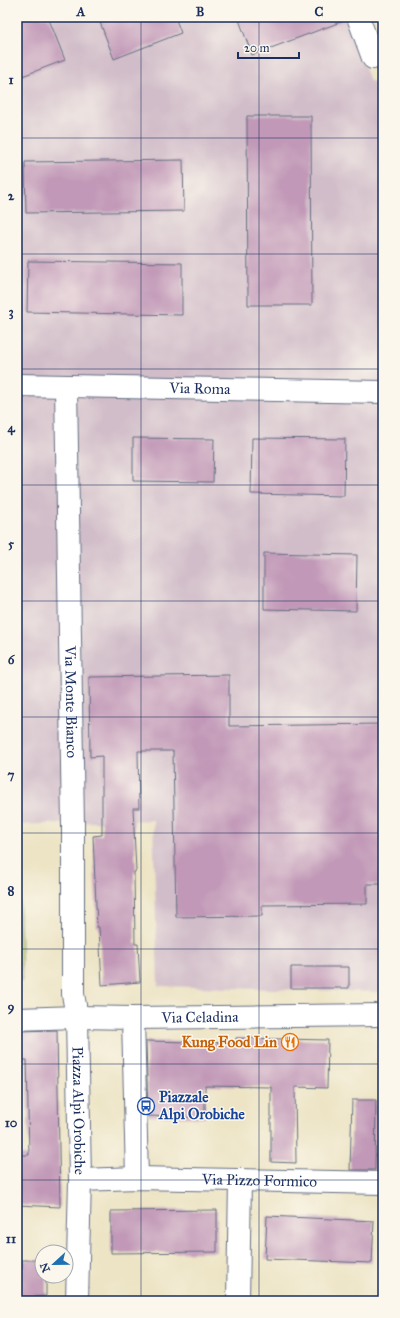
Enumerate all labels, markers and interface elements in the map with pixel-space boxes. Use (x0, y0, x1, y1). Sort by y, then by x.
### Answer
text: A (76, 4, 86, 20)
text: B (196, 4, 205, 20)
text: C (315, 4, 324, 20)
scale bar (238, 34, 299, 60)
text: 20 m (244, 41, 270, 55)
text: 1 (8, 72, 14, 88)
text: 2 (8, 188, 15, 204)
text: 3 (8, 304, 14, 320)
street label: Via Roma (168, 379, 231, 398)
text: 4 (7, 420, 15, 436)
text: 5 (8, 536, 15, 552)
street label: Via Monte Bianco (61, 645, 81, 759)
text: 6 (8, 652, 16, 668)
text: 7 (8, 767, 15, 783)
text: 8 (8, 883, 15, 899)
text: 9 (8, 999, 15, 1015)
street label: Via Celadina (160, 1008, 239, 1027)
restaurant icon: Kung Food Lin (280, 1032, 300, 1052)
place label: Kung Food Lin (181, 1033, 278, 1052)
street label: Piazza Alpi Orobiche (69, 1046, 89, 1175)
place label: Piazzale Alpi Orobiche (158, 1088, 246, 1124)
bus stop icon: Piazzale Alpi Orobiche (136, 1096, 156, 1116)
text: 10 (5, 1115, 18, 1131)
street label: Via Pizzo Formico (201, 1170, 318, 1191)
text: 11 (6, 1231, 16, 1247)
north arrow (34, 1244, 74, 1284)
text: N (37, 1260, 53, 1274)

